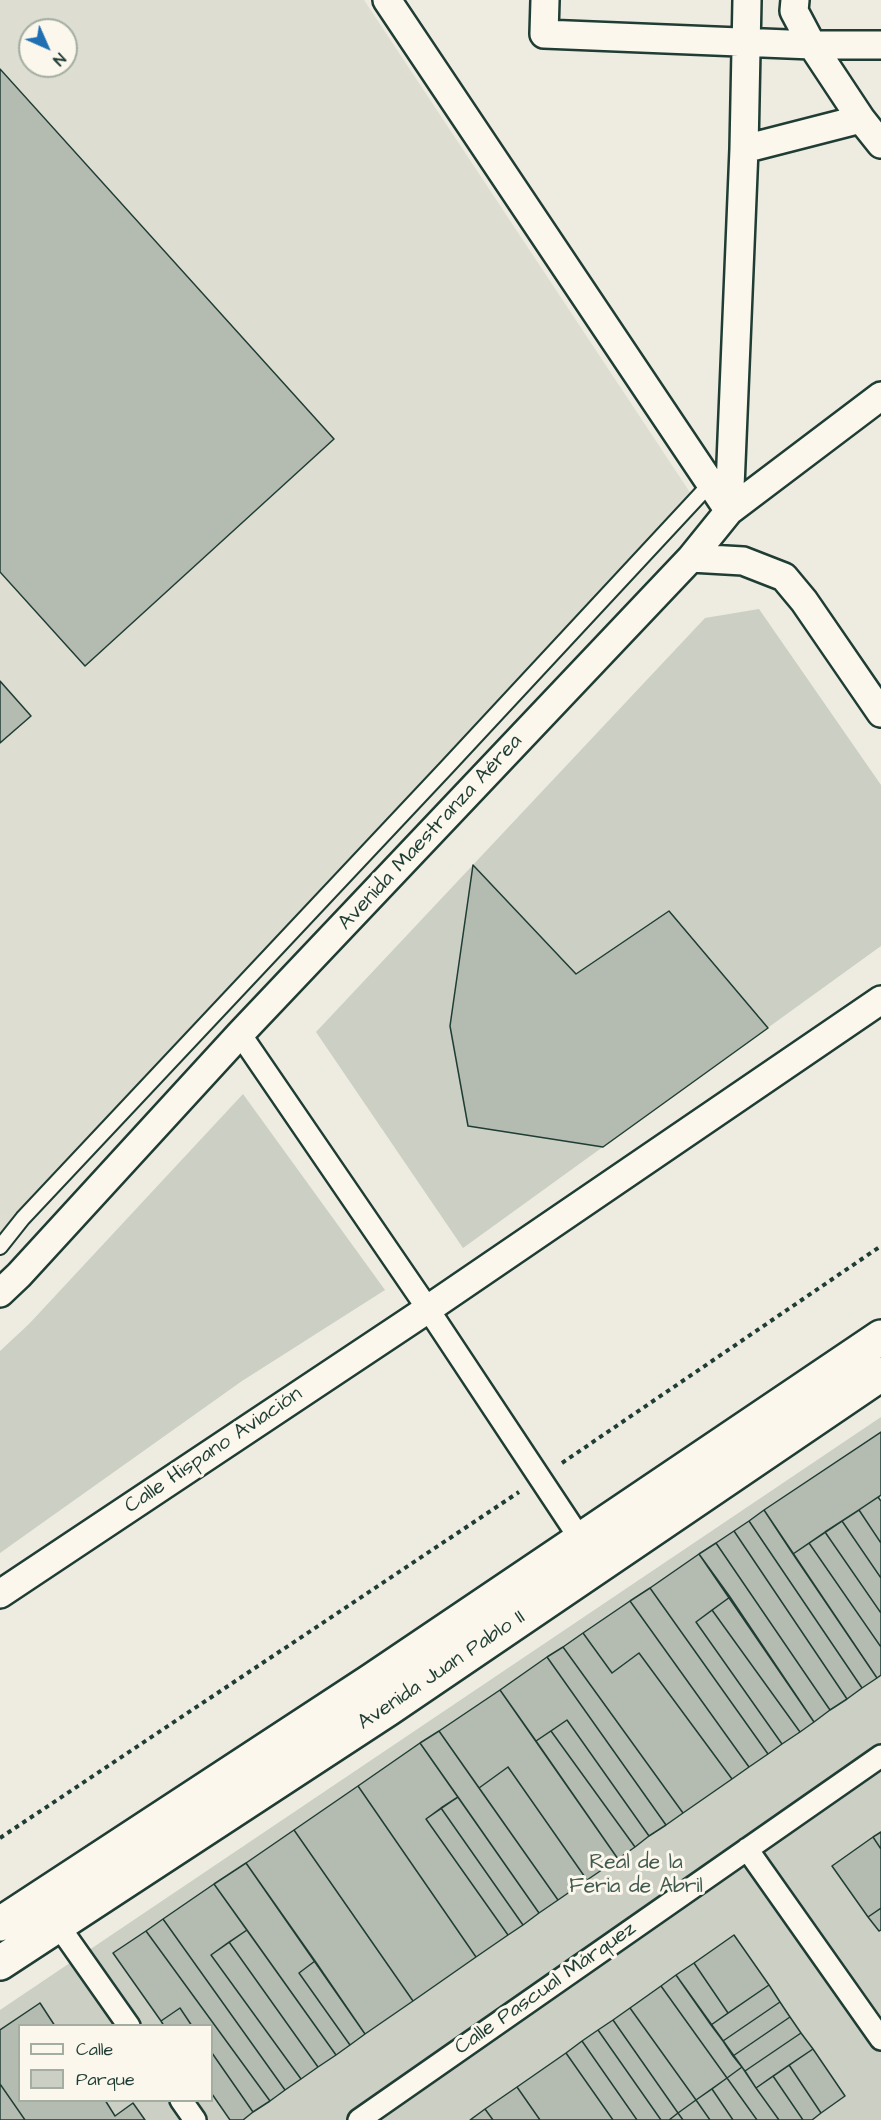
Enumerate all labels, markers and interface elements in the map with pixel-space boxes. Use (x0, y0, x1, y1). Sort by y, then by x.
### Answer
north arrow (18, 18, 78, 78)
text: N (48, 48, 71, 71)
street label: Avenida Maestranza Aérea (334, 730, 528, 936)
street label: Calle Hispano Aviación (121, 1382, 307, 1520)
street label: Avenida Juan Pablo II (354, 1606, 530, 1736)
park label: Real de la Feria de Abril (569, 1851, 703, 1901)
street label: Calle Pascual Márquez (450, 1917, 642, 2061)
legend (18, 2024, 213, 2102)
text: Calle (76, 2037, 113, 2062)
text: Parque (76, 2067, 135, 2092)

